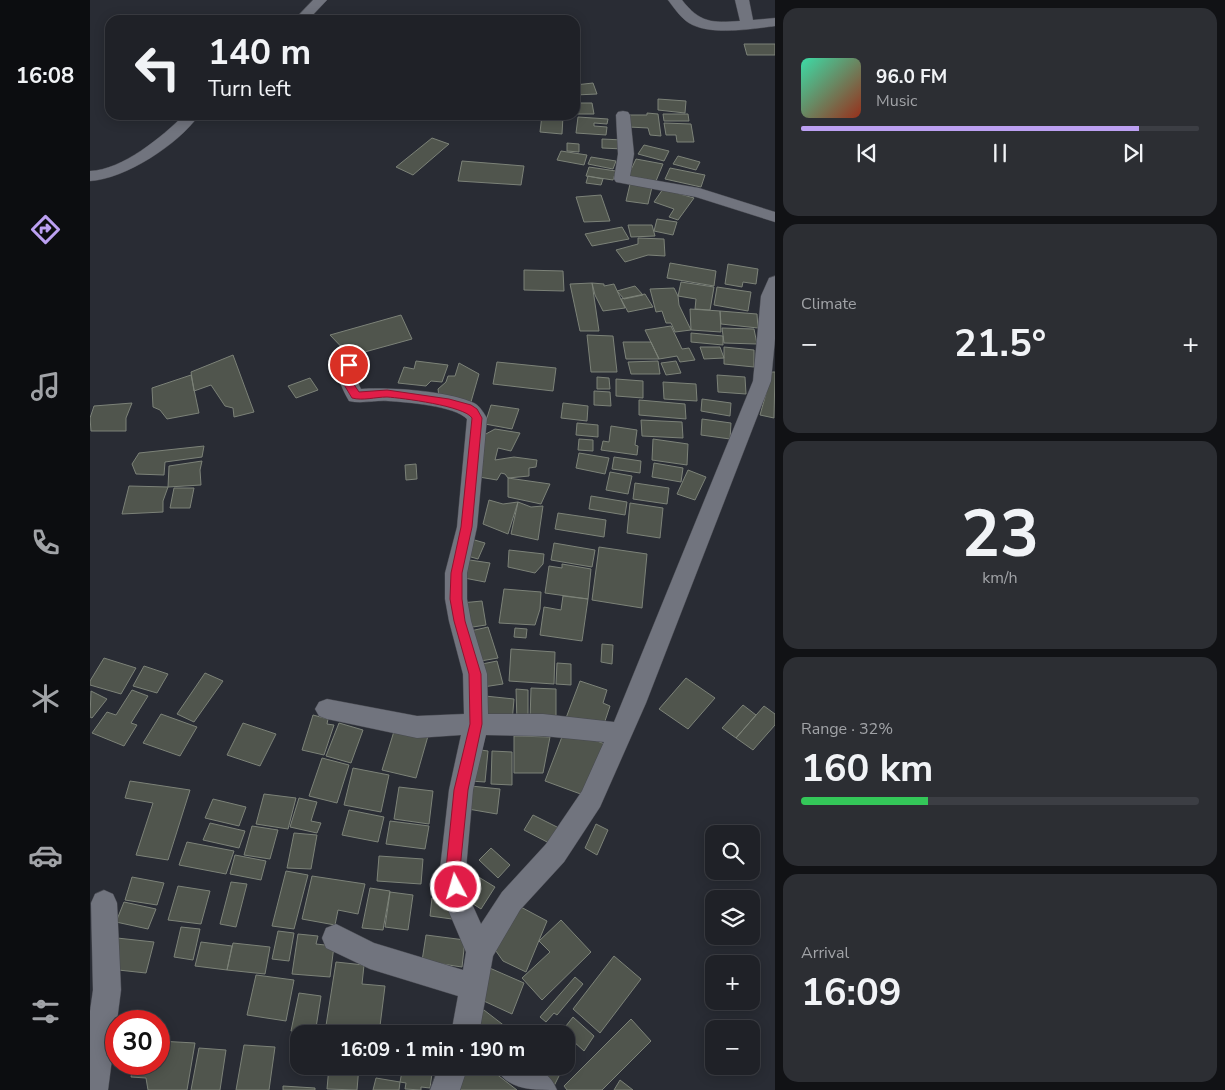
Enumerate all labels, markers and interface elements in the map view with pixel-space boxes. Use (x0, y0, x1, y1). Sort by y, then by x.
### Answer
text: 140 m (208, 29, 311, 76)
icon: left (125, 35, 190, 100)
text: 16:08 (16, 61, 74, 91)
text: 96.0 FM (876, 64, 947, 90)
text: Turn left (208, 74, 291, 104)
text: Music (876, 90, 917, 112)
icon: previous (853, 139, 881, 167)
icon: pause (986, 139, 1014, 167)
icon: next (1119, 139, 1147, 167)
icon: directions (28, 212, 63, 247)
text: Climate (801, 293, 856, 315)
text: 21.5° (954, 318, 1046, 369)
text: − (801, 325, 818, 363)
text: + (1182, 325, 1199, 363)
pin (328, 344, 370, 386)
icon: arrive (335, 351, 363, 379)
icon: music (28, 369, 63, 404)
text: 23 (961, 490, 1039, 579)
icon: phone (28, 525, 63, 560)
text: km/h (982, 567, 1018, 589)
icon: climate (28, 681, 63, 716)
text: Range · 32% (801, 718, 893, 740)
text: 160 km (801, 743, 933, 794)
map controls (705, 825, 760, 1075)
button: search (705, 825, 760, 880)
icon: car (28, 838, 63, 873)
position arrow (429, 860, 481, 912)
button: layers (705, 890, 760, 945)
text: Arrival (801, 942, 849, 964)
button: + (705, 955, 760, 1010)
text: 16:09 (801, 967, 902, 1018)
icon: filters (28, 994, 63, 1029)
speed limit sign: 30 (105, 1010, 170, 1075)
button: − (705, 1020, 760, 1075)
text: 16:09 · 1 min · 190 m (340, 1037, 525, 1063)

